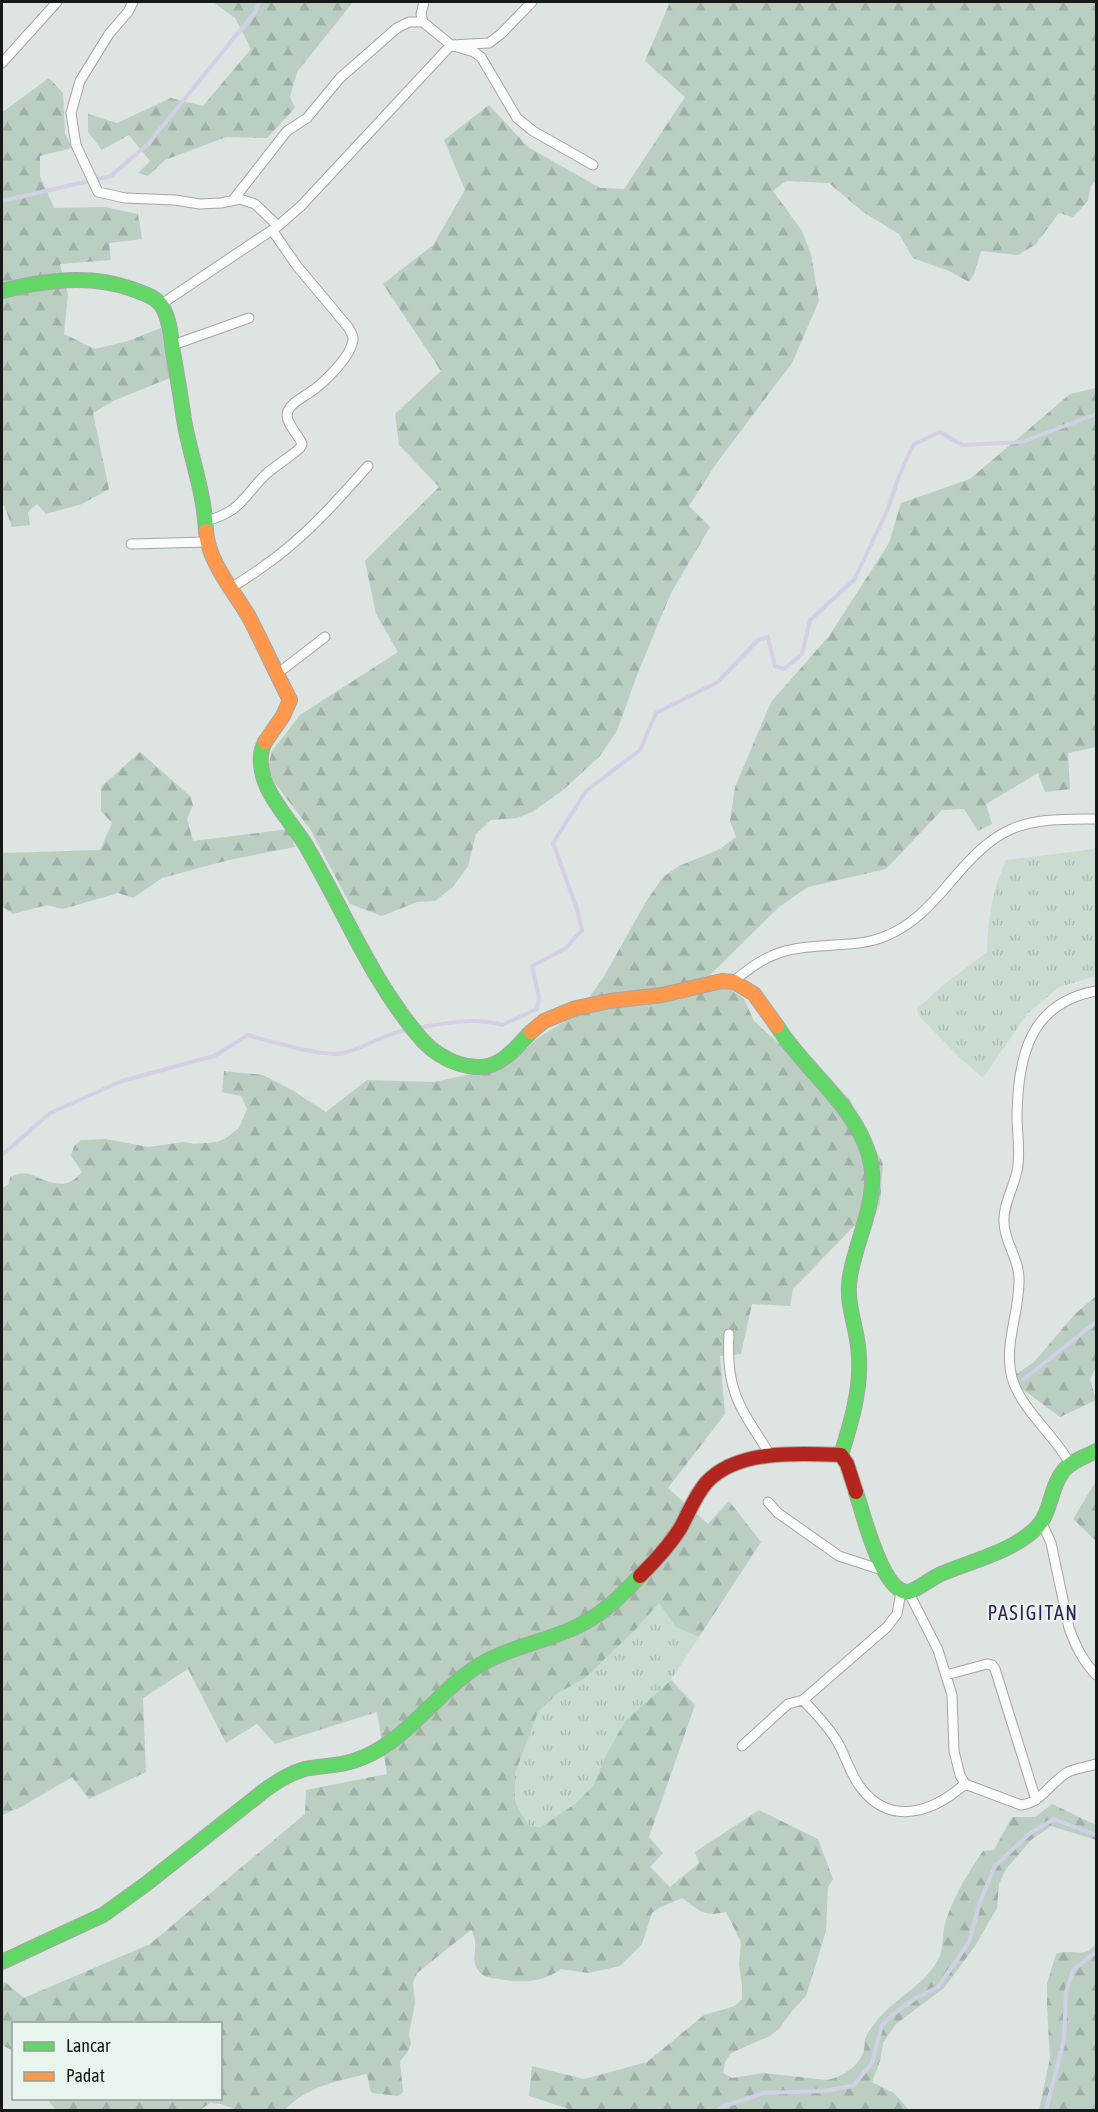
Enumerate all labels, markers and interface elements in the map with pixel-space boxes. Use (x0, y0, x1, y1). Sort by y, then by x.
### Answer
district label: PASIGITAN (987, 1601, 1079, 1624)
legend (12, 2022, 222, 2100)
text: Lancar (66, 2035, 111, 2056)
text: Padat (66, 2065, 105, 2086)

